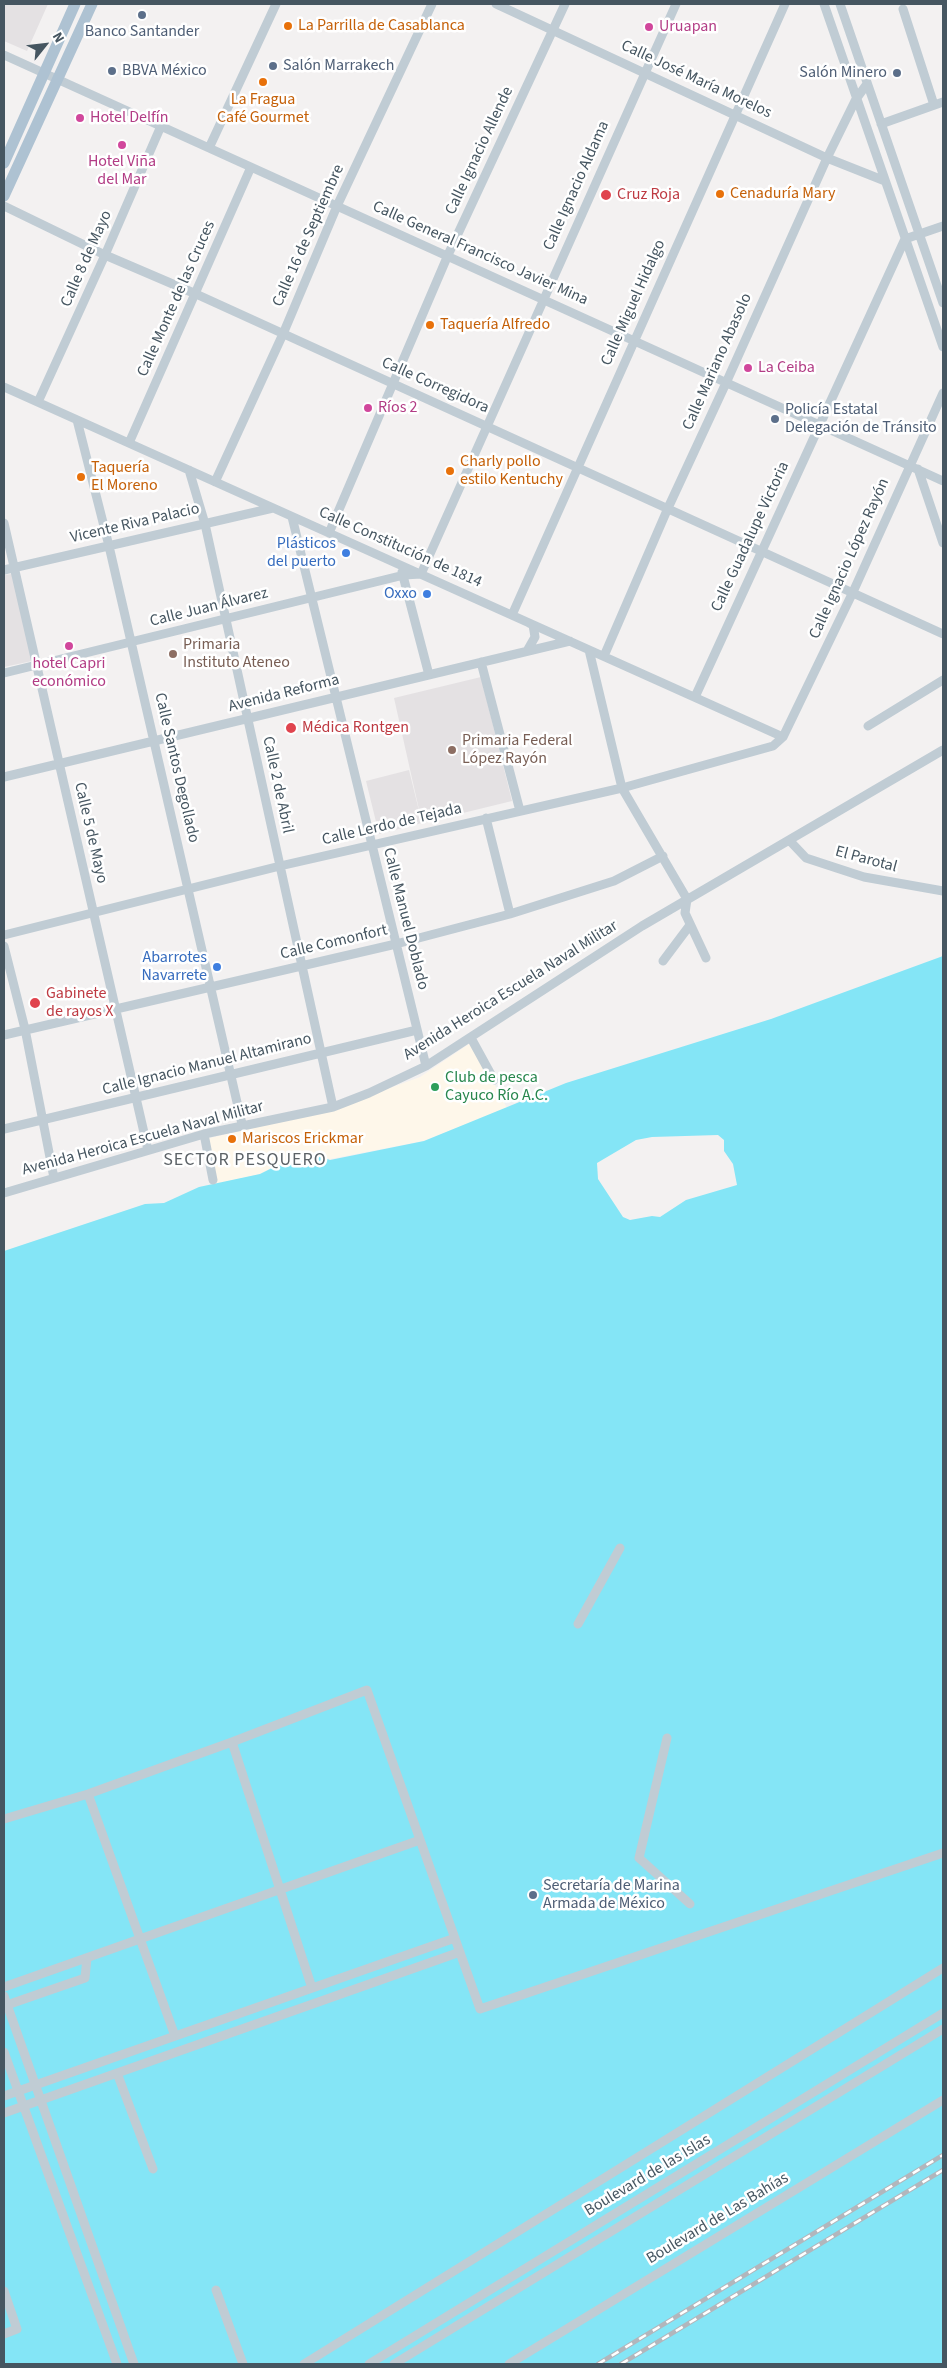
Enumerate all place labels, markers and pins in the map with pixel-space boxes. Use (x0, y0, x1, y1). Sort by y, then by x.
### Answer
marker: Banco Santander (136, 9, 148, 21)
place label: La Parrilla de Casablanca (298, 16, 465, 36)
place label: Uruapan (659, 17, 717, 37)
marker: La Parrilla de Casablanca (282, 20, 294, 32)
marker: Uruapan (643, 21, 655, 33)
place label: Banco Santander (85, 22, 199, 42)
place label: Salón Marrakech (283, 56, 394, 76)
marker: Salón Marrakech (267, 60, 279, 72)
place label: BBVA México (122, 61, 207, 81)
place label: Salón Minero (799, 63, 887, 83)
marker: BBVA México (106, 65, 118, 77)
marker: Salón Minero (891, 67, 903, 79)
marker: La Fragua Café Gourmet (257, 76, 269, 88)
place label: La Fragua Café Gourmet (217, 90, 309, 128)
place label: Hotel Delfín (90, 108, 168, 128)
marker: Hotel Delfín (74, 112, 86, 124)
marker: Hotel Viña del Mar (116, 139, 128, 151)
place label: Hotel Viña del Mar (88, 152, 156, 190)
place label: Cenaduría Mary (730, 184, 835, 204)
place label: Cruz Roja (617, 185, 680, 205)
marker: Cruz Roja (599, 188, 613, 202)
marker: Cenaduría Mary (714, 188, 726, 200)
place label: Taquería Alfredo (440, 315, 550, 335)
marker: Taquería Alfredo (424, 319, 436, 331)
place label: La Ceiba (758, 358, 815, 378)
marker: La Ceiba (742, 362, 754, 374)
place label: Ríos 2 (378, 398, 418, 418)
place label: Policía Estatal Delegación de Tránsito (785, 400, 937, 438)
marker: Ríos 2 (362, 402, 374, 414)
marker: Policía Estatal Delegación de Tránsito (769, 413, 781, 425)
place label: Charly pollo estilo Kentuchy (460, 452, 563, 490)
place label: Taquería El Moreno (91, 458, 158, 496)
marker: Charly pollo estilo Kentuchy (444, 465, 456, 477)
marker: Taquería El Moreno (75, 471, 87, 483)
place label: Plásticos del puerto (267, 534, 336, 572)
marker: Plásticos del puerto (340, 547, 352, 559)
place label: Oxxo (384, 584, 417, 604)
marker: Oxxo (421, 588, 433, 600)
place label: Primaria Instituto Ateneo (183, 635, 290, 673)
marker: hotel Capri económico (63, 640, 75, 652)
marker: Primaria Instituto Ateneo (167, 648, 179, 660)
place label: hotel Capri económico (32, 654, 106, 692)
place label: Médica Rontgen (302, 718, 409, 738)
marker: Médica Rontgen (284, 721, 298, 735)
place label: Primaria Federal López Rayón (462, 731, 572, 769)
marker: Primaria Federal López Rayón (446, 744, 458, 756)
place label: Abarrotes Navarrete (142, 948, 207, 986)
marker: Abarrotes Navarrete (211, 961, 223, 973)
place label: Gabinete de rayos X (46, 984, 113, 1022)
marker: Gabinete de rayos X (28, 996, 42, 1010)
place label: Club de pesca Cayuco Río A.C. (445, 1068, 548, 1106)
marker: Club de pesca Cayuco Río A.C. (429, 1081, 441, 1093)
place label: Mariscos Erickmar (242, 1129, 363, 1149)
marker: Mariscos Erickmar (226, 1133, 238, 1145)
place label: Secretaría de Marina Armada de México (543, 1876, 680, 1914)
marker: Secretaría de Marina Armada de México (527, 1889, 539, 1901)

